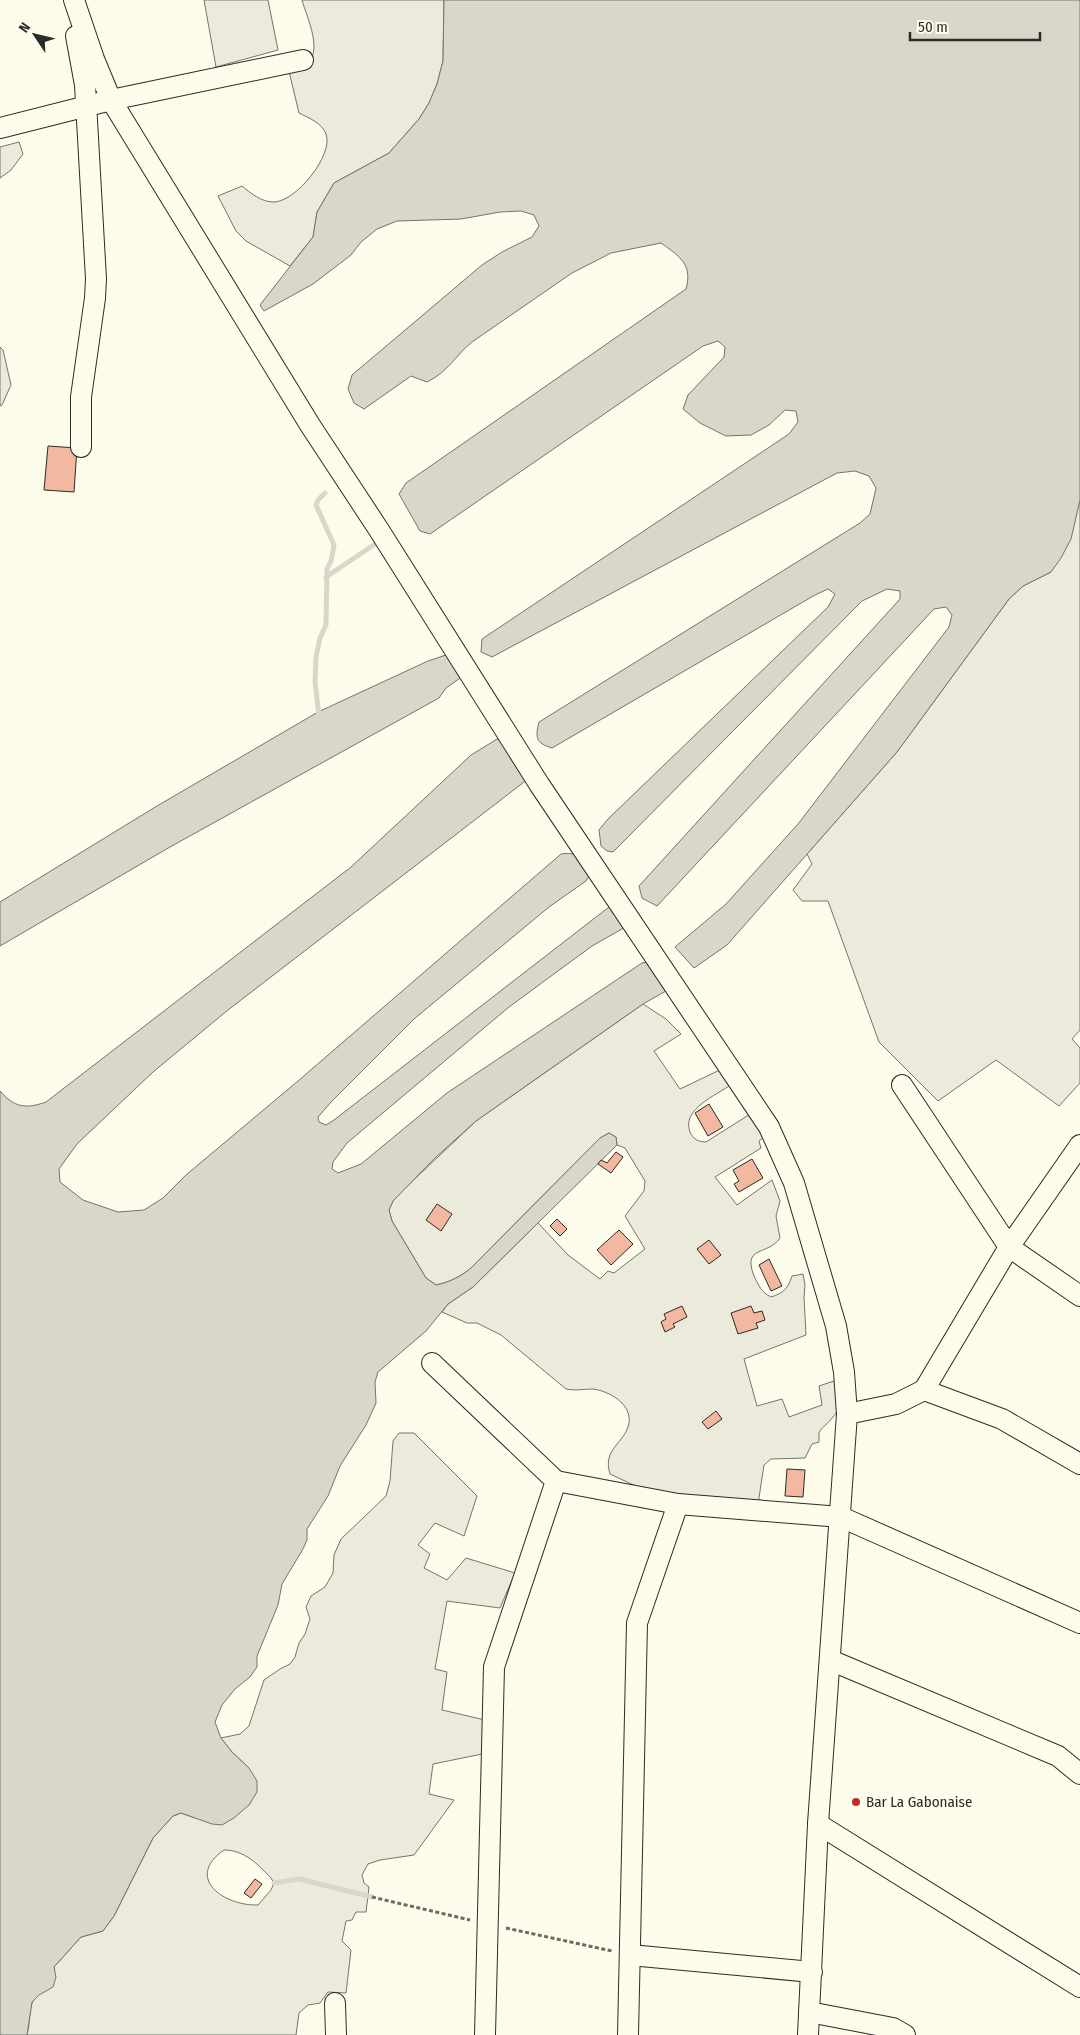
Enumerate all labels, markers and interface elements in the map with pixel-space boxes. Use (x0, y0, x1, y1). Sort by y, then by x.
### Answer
north arrow (10, 10, 60, 60)
scale bar (910, 10, 1040, 42)
text: 50 m (918, 18, 948, 36)
text: N (15, 20, 34, 36)
place label: Bar La Gabonaise (866, 1793, 972, 1811)
marker: Bar La Gabonaise (850, 1796, 862, 1808)

